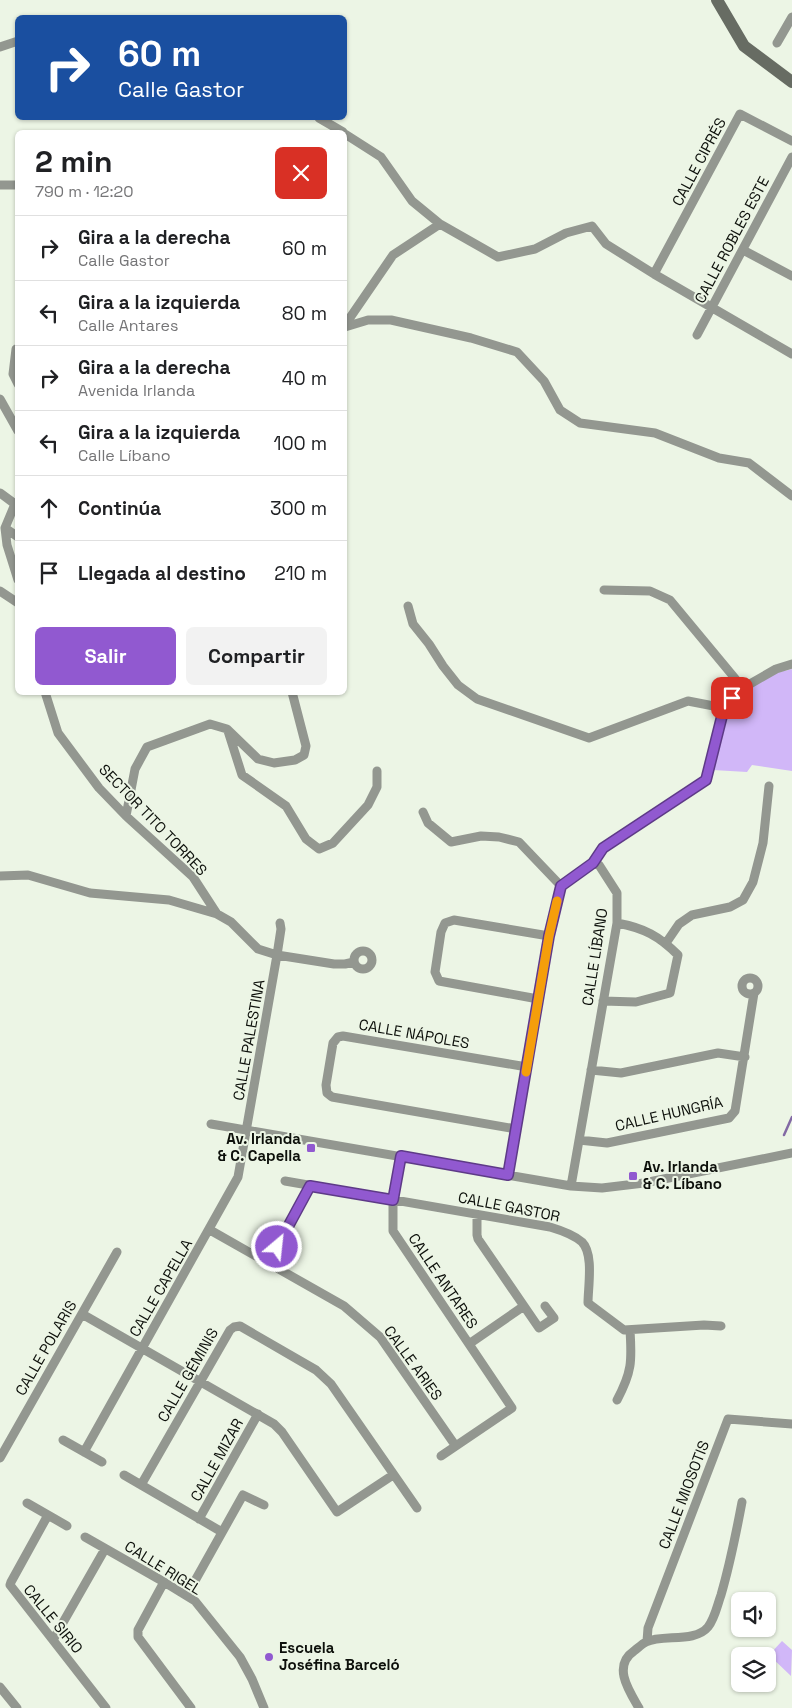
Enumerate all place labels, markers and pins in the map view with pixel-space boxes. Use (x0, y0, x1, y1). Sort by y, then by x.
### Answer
pin (711, 677, 753, 719)
place label: Av. Irlanda & C. Capella (218, 1129, 301, 1165)
marker: Av. Irlanda & C. Capella (305, 1142, 317, 1154)
place label: Av. Irlanda & C. Líbano (643, 1157, 722, 1193)
marker: Av. Irlanda & C. Líbano (627, 1170, 639, 1182)
place label: Escuela Joséfina Barceló (279, 1638, 400, 1674)
marker: Escuela Joséfina Barceló (263, 1651, 275, 1663)

